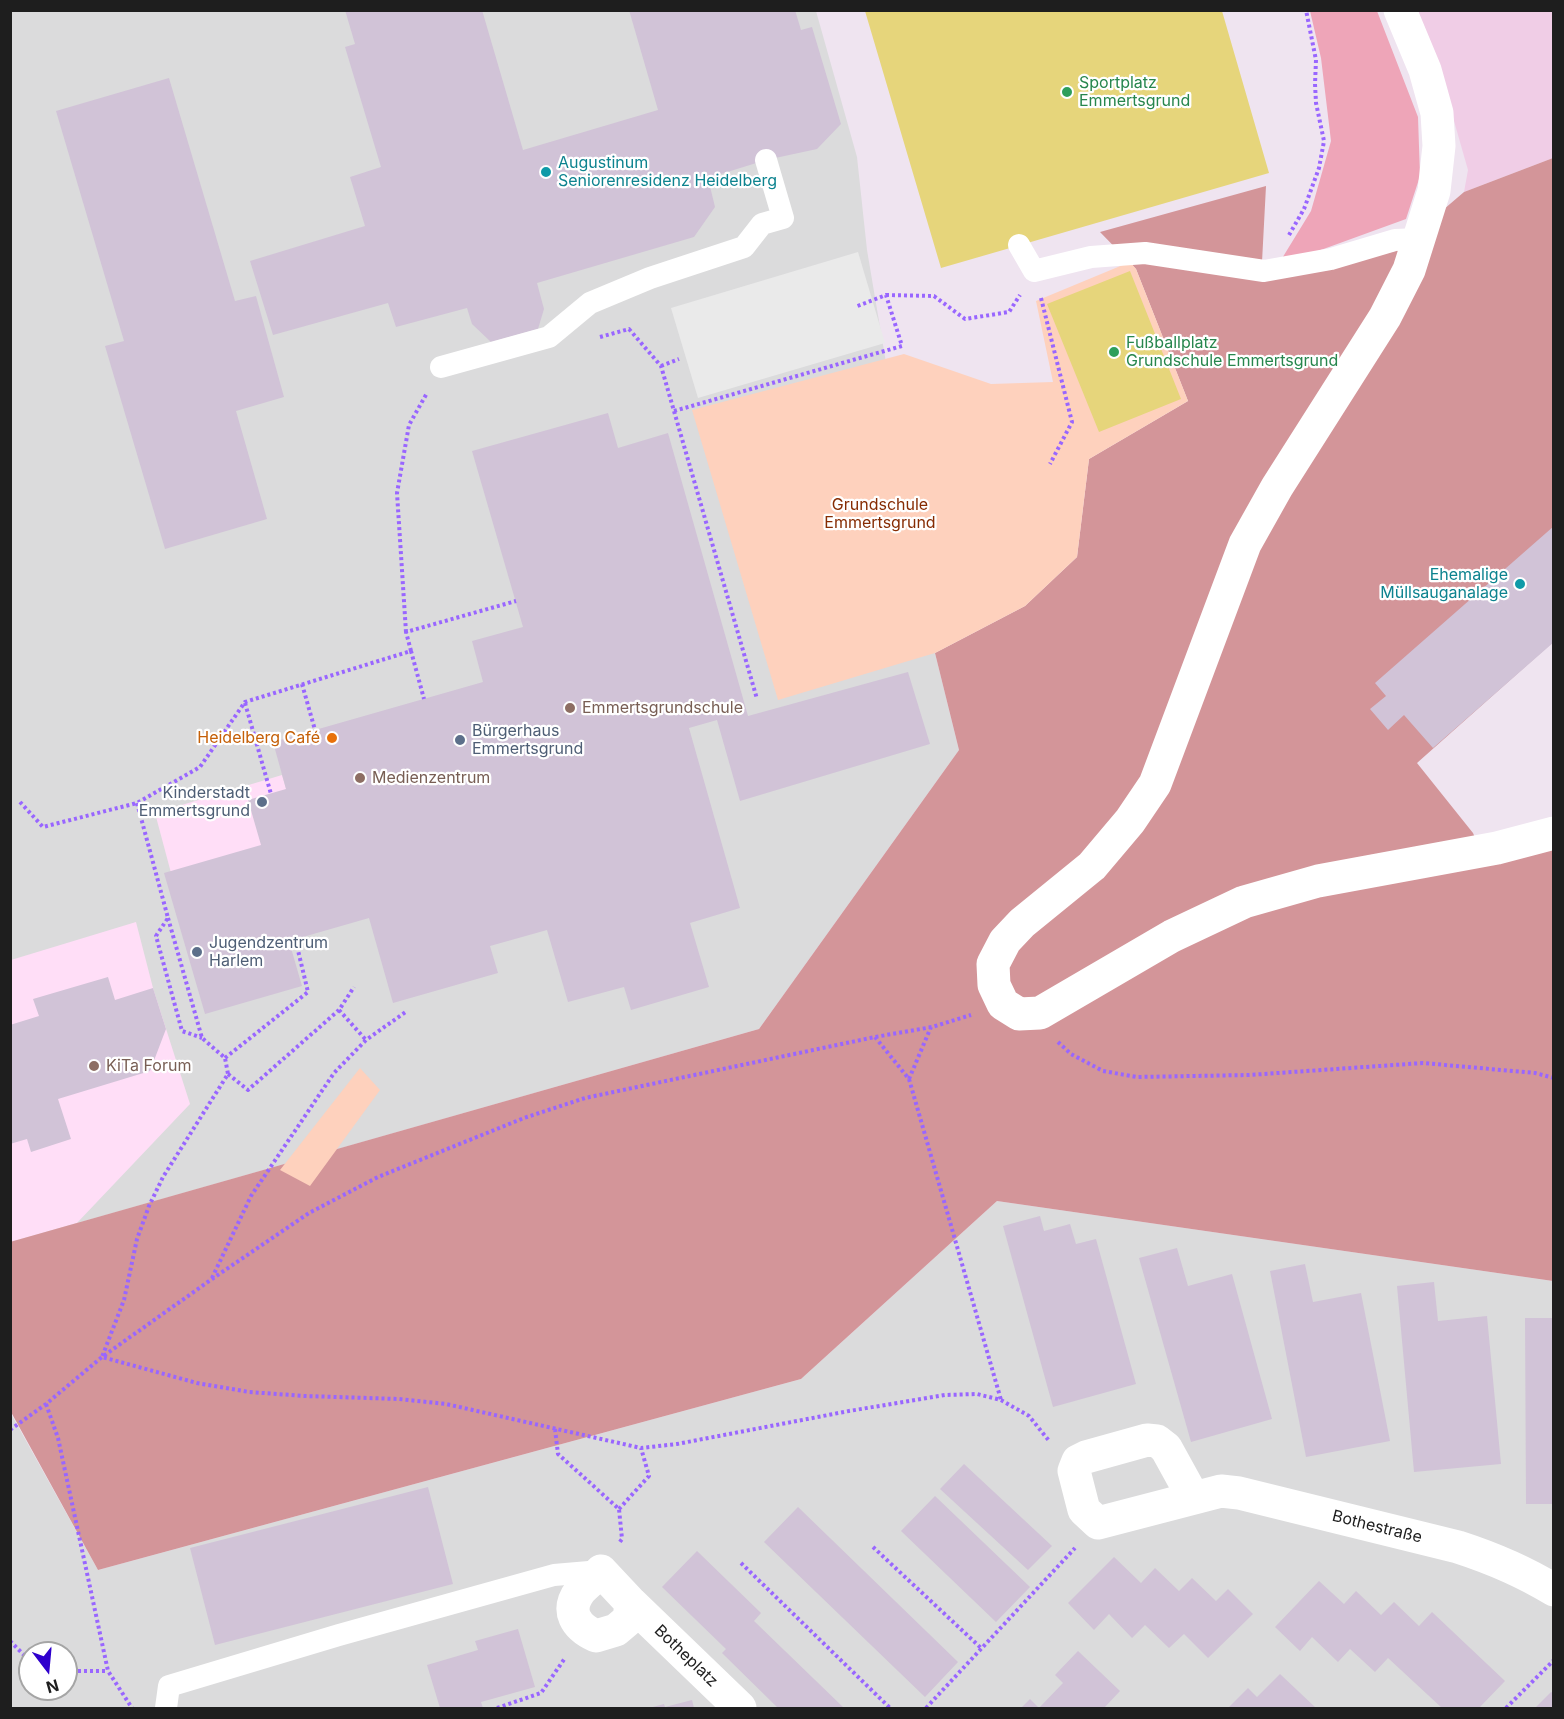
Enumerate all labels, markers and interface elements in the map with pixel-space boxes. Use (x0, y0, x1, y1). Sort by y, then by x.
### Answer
place label: Sportplatz Emmertsgrund (1079, 73, 1190, 111)
marker: Sportplatz Emmertsgrund (1060, 85, 1074, 99)
place label: Augustinum Seniorenresidenz Heidelberg (558, 153, 777, 191)
marker: Augustinum Seniorenresidenz Heidelberg (539, 165, 553, 179)
place label: Fußballplatz Grundschule Emmertsgrund (1126, 333, 1338, 371)
marker: Fußballplatz Grundschule Emmertsgrund (1107, 345, 1121, 359)
park label: Grundschule Emmertsgrund (824, 495, 936, 533)
place label: Ehemalige Müllsauganalage (1380, 565, 1508, 603)
marker: Ehemalige Müllsauganalage (1513, 577, 1527, 591)
place label: Emmertsgrundschule (582, 698, 743, 718)
marker: Emmertsgrundschule (563, 701, 577, 715)
place label: Bürgerhaus Emmertsgrund (472, 721, 583, 759)
place label: Heidelberg Café (197, 728, 320, 748)
marker: Heidelberg Café (325, 731, 339, 745)
marker: Bürgerhaus Emmertsgrund (453, 733, 467, 747)
place label: Medienzentrum (372, 768, 490, 788)
marker: Medienzentrum (353, 771, 367, 785)
place label: Kinderstadt Emmertsgrund (139, 783, 250, 821)
marker: Kinderstadt Emmertsgrund (255, 795, 269, 809)
place label: Jugendzentrum Harlem (209, 933, 328, 971)
marker: Jugendzentrum Harlem (190, 945, 204, 959)
place label: KiTa Forum (106, 1056, 191, 1076)
marker: KiTa Forum (87, 1059, 101, 1073)
street label: Bothestraße (1330, 1507, 1424, 1547)
street label: Botheplatz (650, 1621, 722, 1691)
north arrow (18, 1641, 78, 1701)
text: N (44, 1675, 61, 1698)

